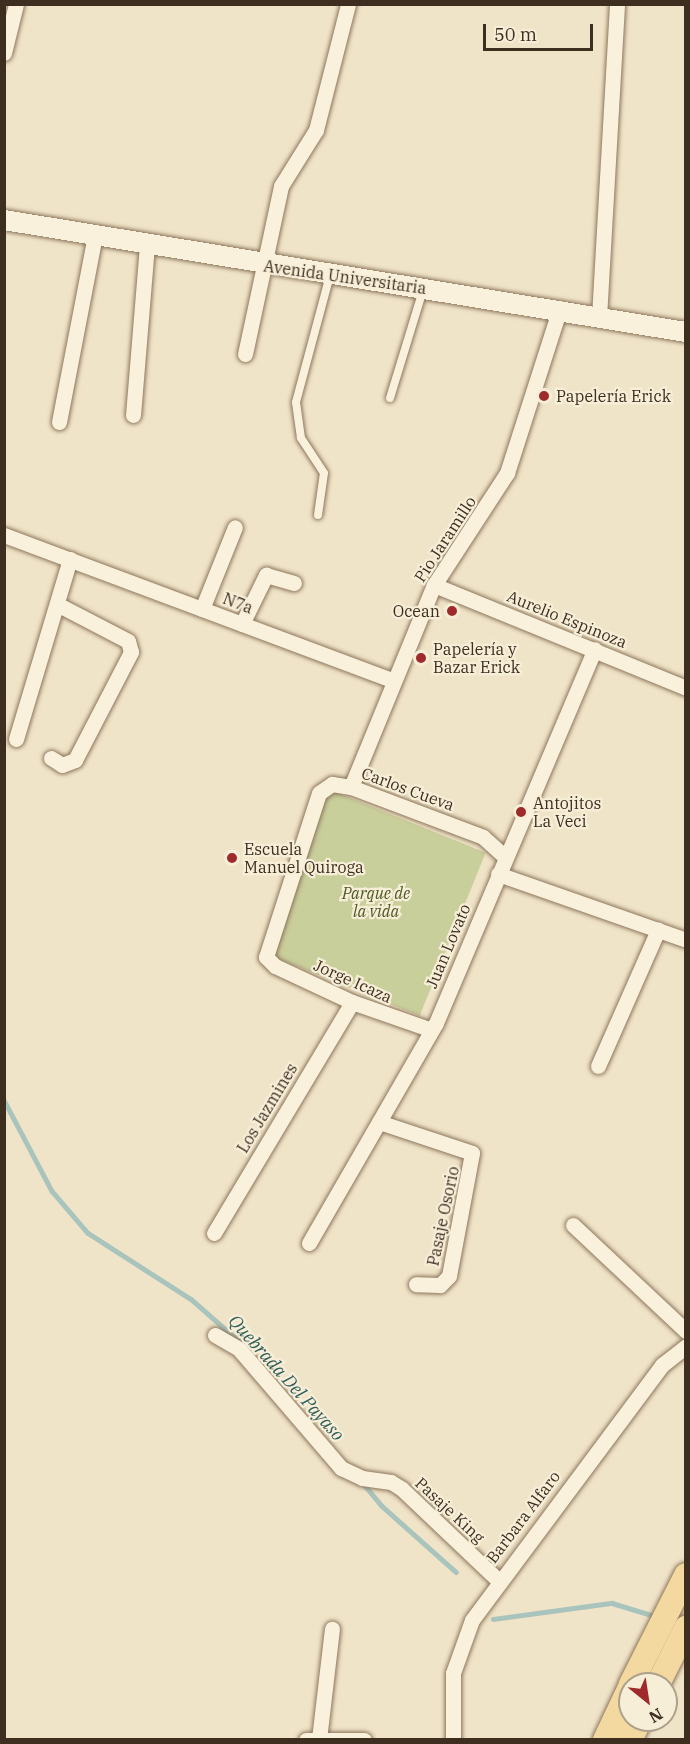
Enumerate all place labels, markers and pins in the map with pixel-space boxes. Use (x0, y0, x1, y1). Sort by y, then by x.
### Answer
place label: Papelería Erick (556, 386, 671, 406)
marker: Papelería Erick (537, 389, 551, 403)
place label: Ocean (393, 601, 440, 621)
marker: Ocean (445, 604, 459, 618)
place label: Papelería y Bazar Erick (433, 639, 520, 677)
marker: Papelería y Bazar Erick (414, 651, 428, 665)
place label: Antojitos La Veci (533, 793, 601, 831)
marker: Antojitos La Veci (514, 805, 528, 819)
place label: Escuela Manuel Quiroga (244, 839, 364, 877)
marker: Escuela Manuel Quiroga (225, 851, 239, 865)

